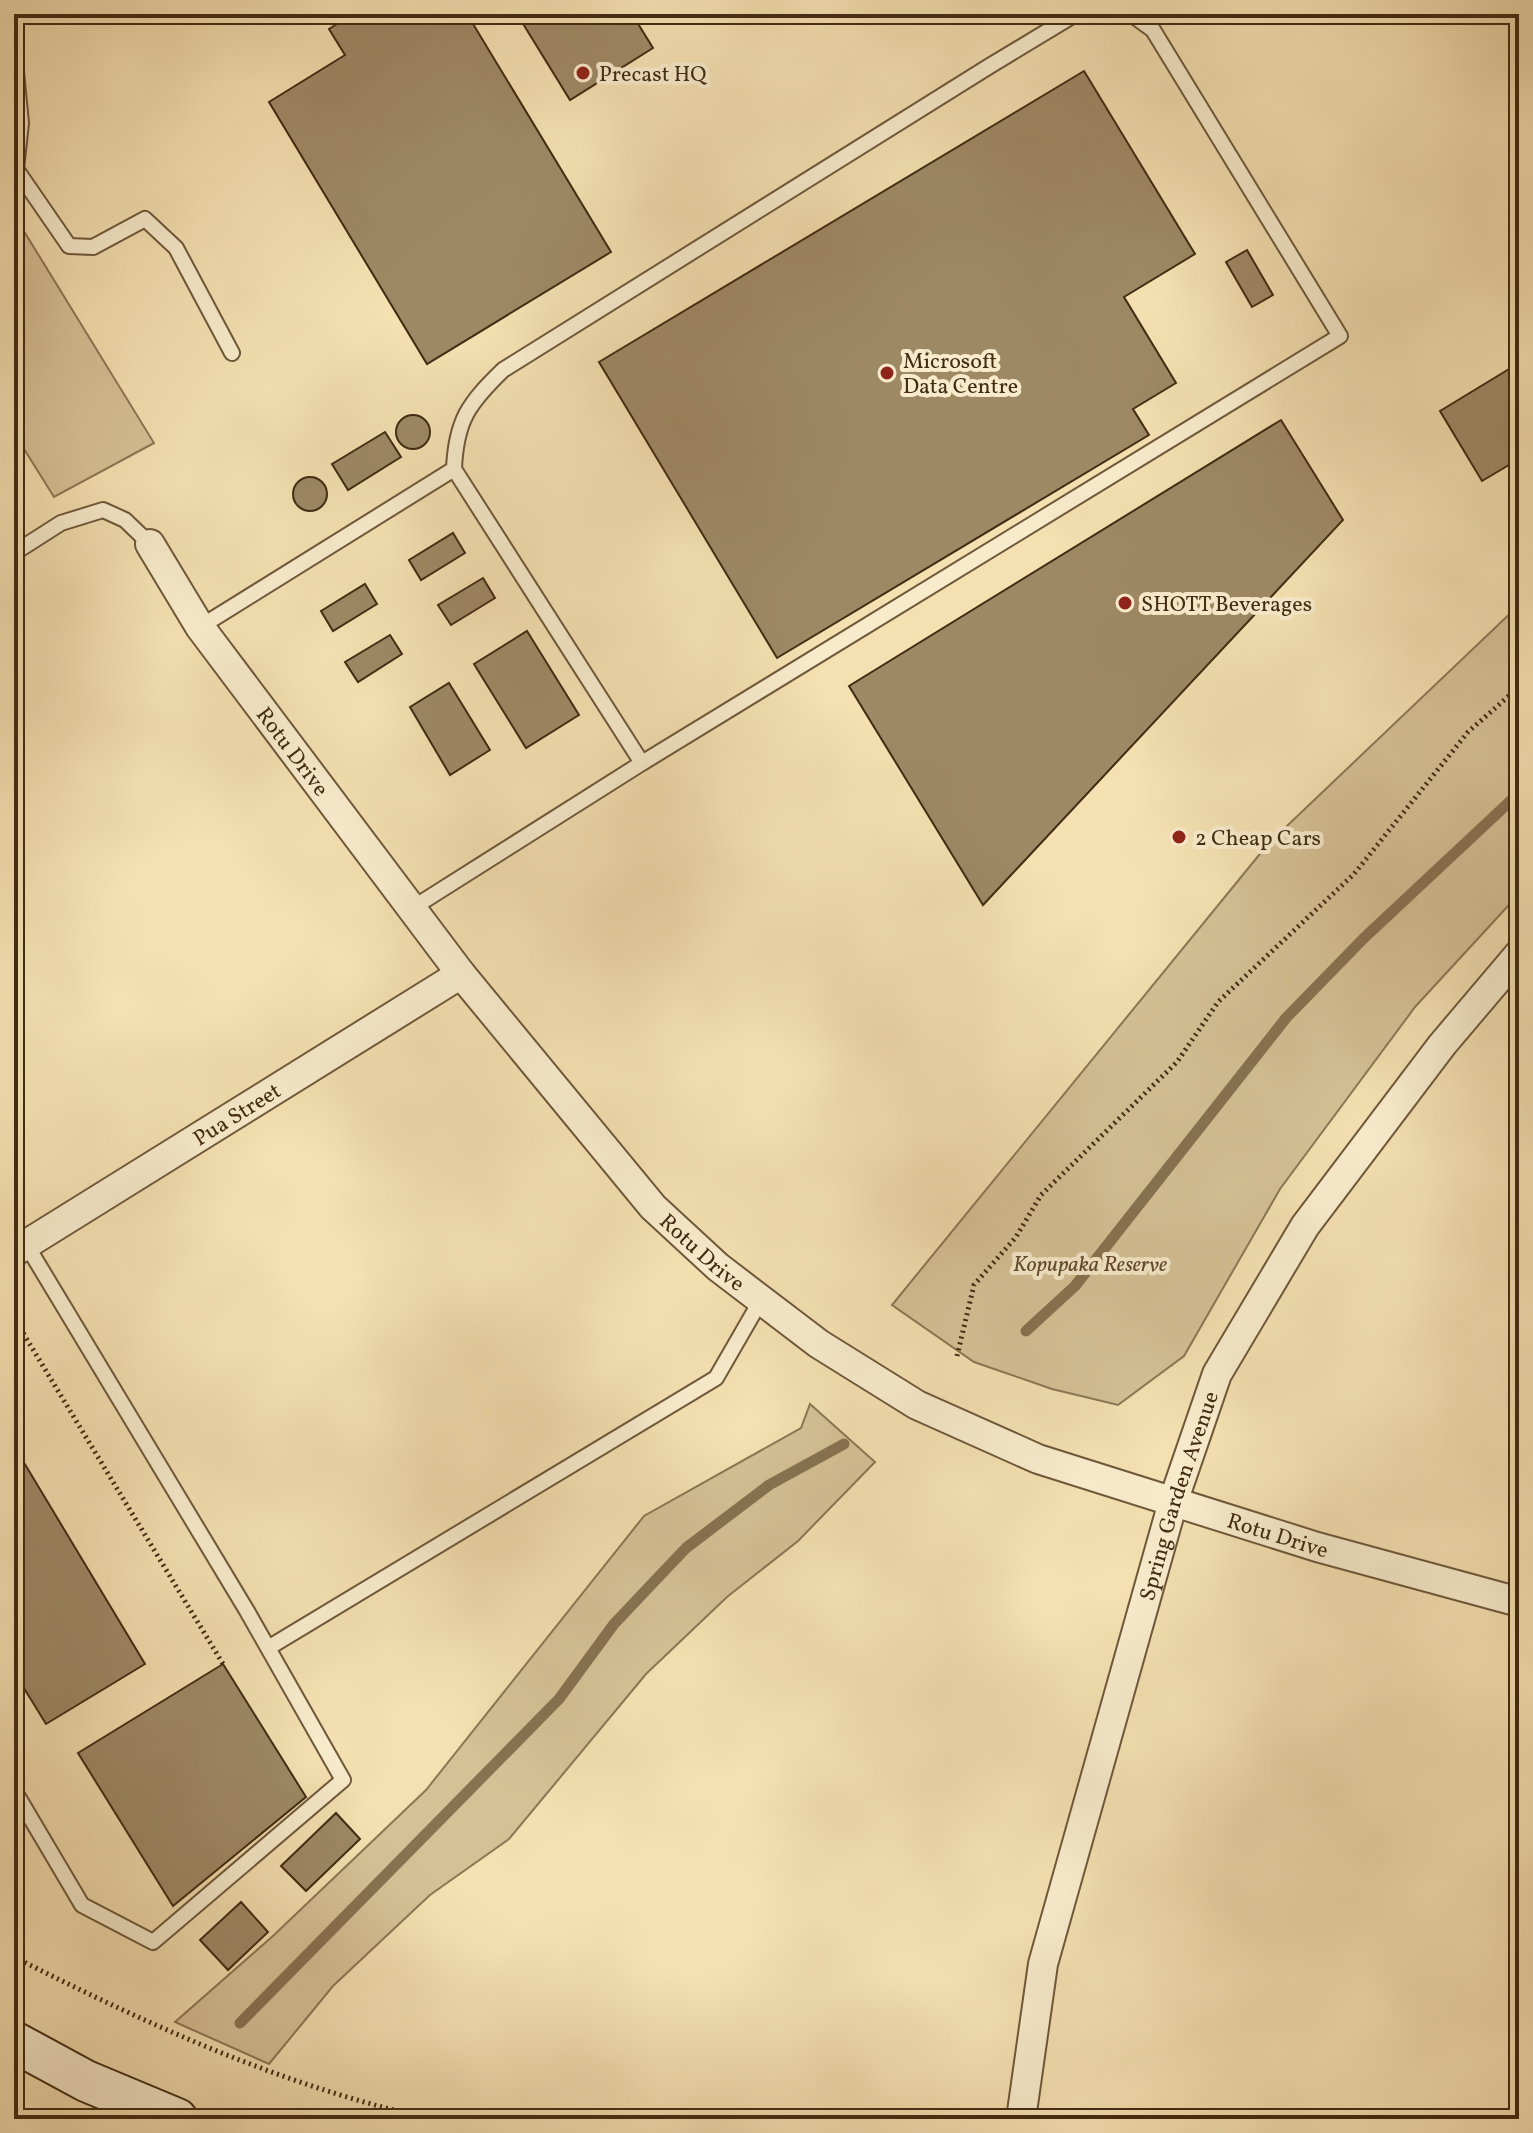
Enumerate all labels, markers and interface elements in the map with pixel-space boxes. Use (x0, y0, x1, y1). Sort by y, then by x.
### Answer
place label: Precast HQ (599, 60, 707, 91)
marker: Precast HQ (574, 64, 592, 82)
place label: Microsoft Data Centre (903, 347, 1018, 403)
marker: Microsoft Data Centre (878, 364, 896, 382)
place label: SHOTT Beverages (1141, 590, 1312, 621)
marker: SHOTT Beverages (1116, 594, 1134, 612)
street label: Rotu Drive (247, 701, 335, 804)
place label: 2 Cheap Cars (1195, 824, 1321, 855)
marker: 2 Cheap Cars (1170, 828, 1188, 846)
street label: Pua Street (188, 1076, 288, 1155)
street label: Rotu Drive (652, 1207, 750, 1300)
park label: Kopupaka Reserve (1013, 1250, 1167, 1281)
street label: Spring Garden Avenue (1133, 1388, 1228, 1605)
street label: Rotu Drive (1223, 1507, 1331, 1567)

